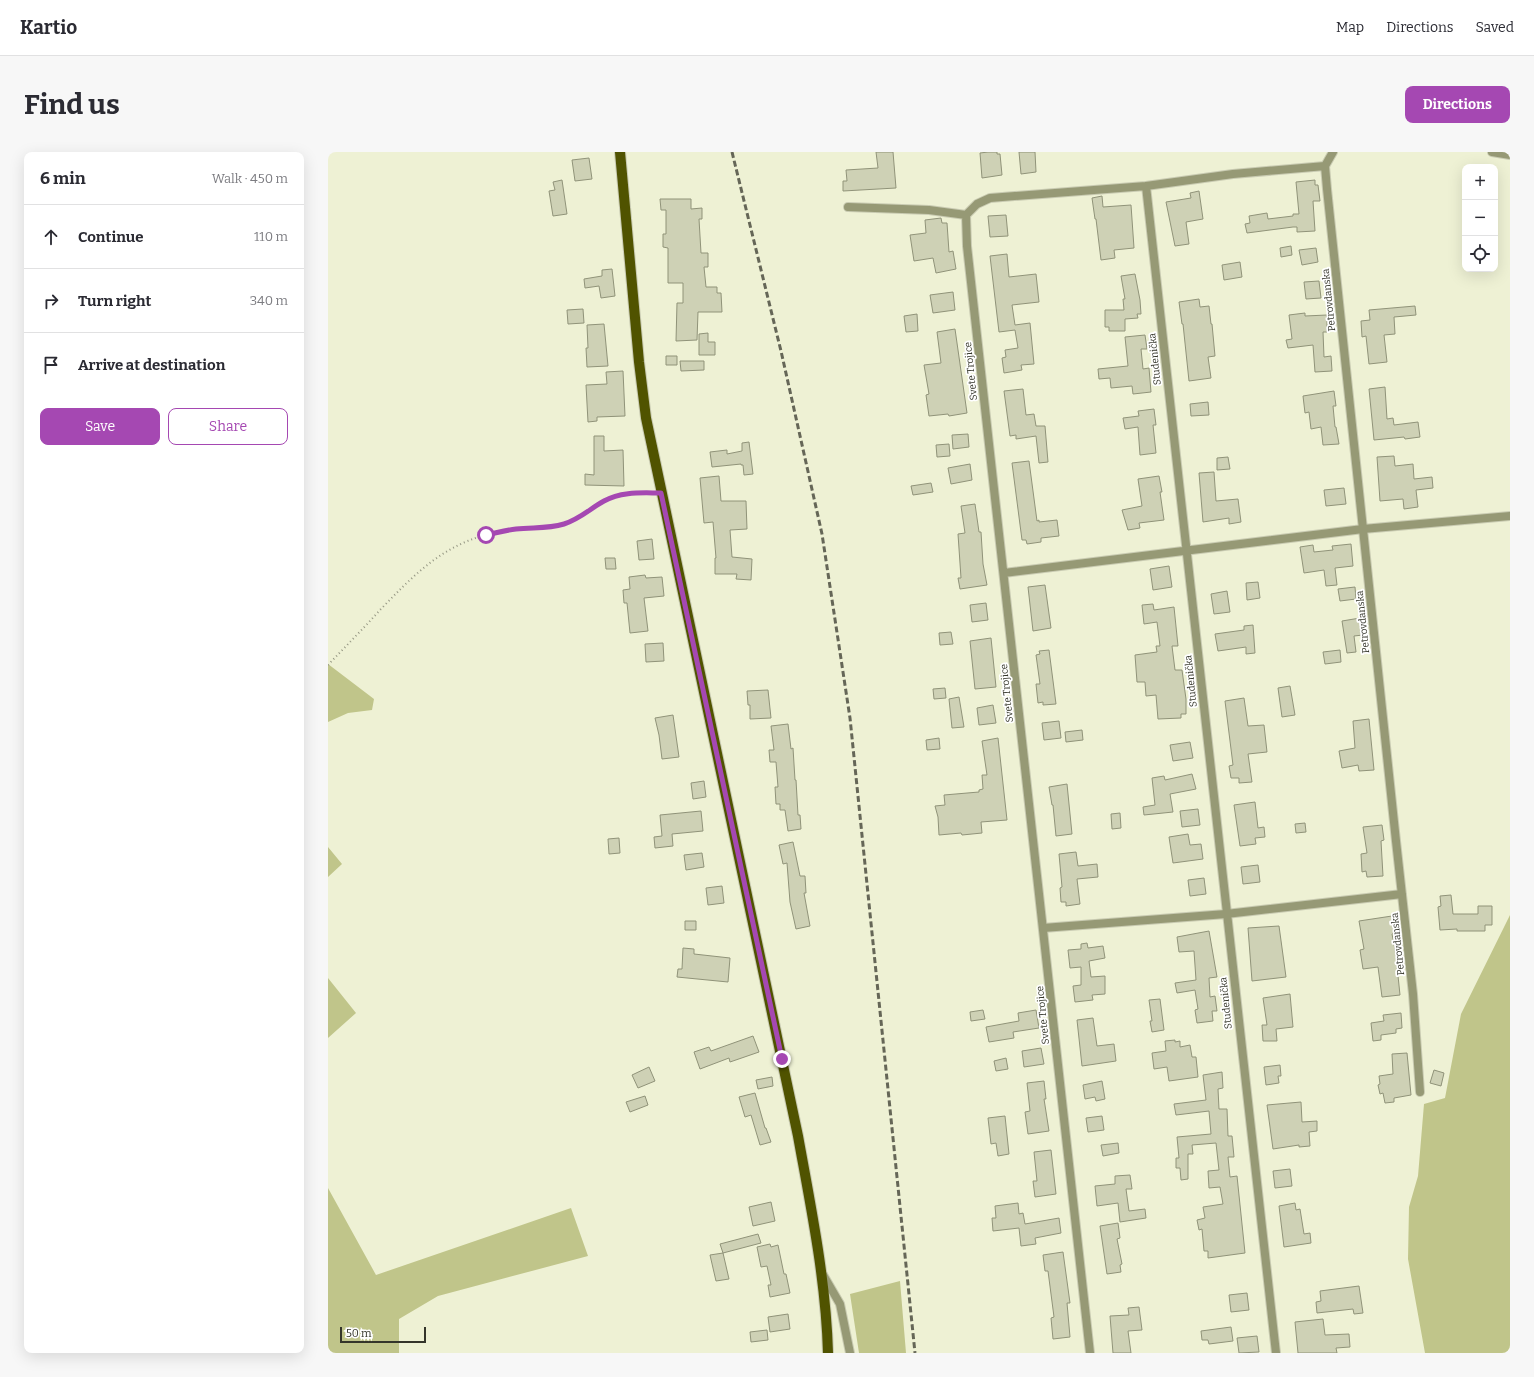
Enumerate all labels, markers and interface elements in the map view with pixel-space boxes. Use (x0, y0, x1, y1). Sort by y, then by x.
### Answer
text: Kartio (20, 16, 77, 39)
text: Map (1336, 19, 1364, 36)
text: Directions (1386, 19, 1454, 36)
text: Saved (1476, 19, 1514, 36)
button: Directions (1405, 86, 1510, 123)
text: Find us (24, 88, 120, 121)
map controls (1462, 164, 1498, 272)
button: + (1462, 164, 1498, 200)
text: 6 min (40, 168, 86, 189)
text: Walk · 450 m (212, 171, 288, 186)
button: − (1462, 200, 1498, 236)
icon: ahead (40, 226, 62, 248)
text: Continue (78, 228, 144, 246)
text: 110 m (254, 229, 288, 244)
button: locate (1462, 236, 1498, 272)
street label: Petrovdanska (1320, 268, 1338, 332)
icon: right (40, 290, 62, 312)
text: Turn right (78, 292, 151, 310)
text: 340 m (250, 293, 288, 308)
street label: Studenička (1146, 332, 1164, 386)
street label: Svete Trojice (962, 341, 980, 401)
icon: arrive (40, 354, 62, 376)
text: Arrive at destination (78, 356, 225, 374)
button: Save (40, 408, 160, 445)
button: Share (168, 408, 288, 445)
route start (477, 526, 495, 544)
street label: Petrovdanska (1354, 590, 1372, 654)
street label: Studenička (1182, 654, 1200, 708)
street label: Svete Trojice (998, 663, 1016, 723)
street label: Petrovdanska (1389, 912, 1407, 976)
street label: Studenička (1217, 976, 1235, 1030)
street label: Svete Trojice (1034, 985, 1052, 1045)
route end (773, 1050, 791, 1068)
scale bar (340, 1325, 426, 1344)
text: 50 m (346, 1327, 372, 1340)

